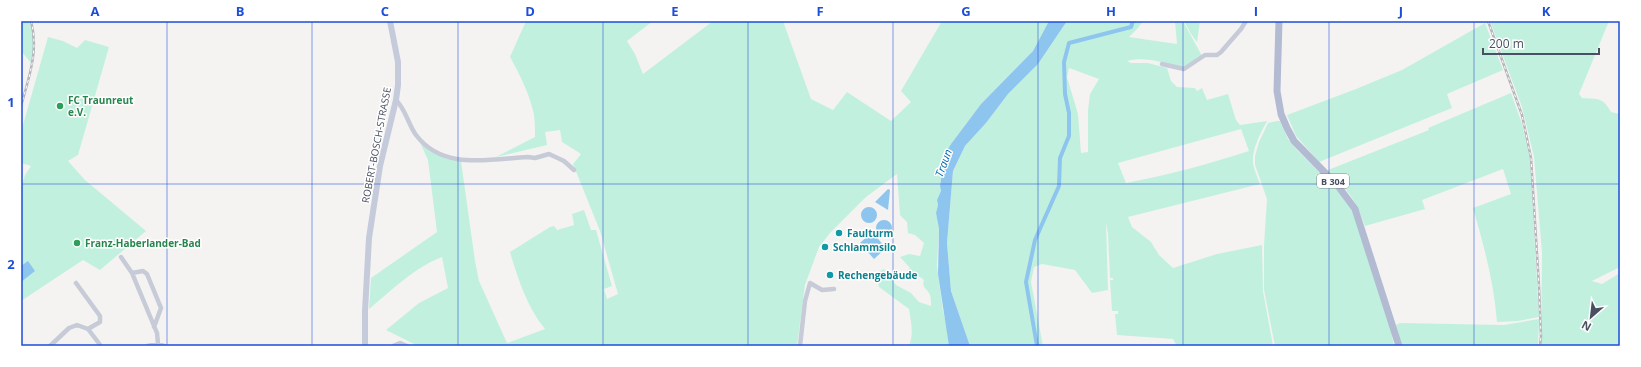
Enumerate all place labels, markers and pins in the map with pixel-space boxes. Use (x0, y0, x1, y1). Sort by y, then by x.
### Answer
place label: FC Traunreut e.V. (68, 93, 134, 119)
marker: FC Traunreut e.V. (55, 101, 65, 111)
place label: Faulturm (847, 226, 894, 240)
marker: Faulturm (834, 228, 844, 238)
place label: Franz-Haberlander-Bad (85, 236, 201, 250)
marker: Franz-Haberlander-Bad (72, 238, 82, 248)
place label: Schlammsilo (833, 240, 896, 254)
marker: Schlammsilo (820, 242, 830, 252)
place label: Rechengebäude (838, 268, 918, 282)
marker: Rechengebäude (825, 270, 835, 280)

